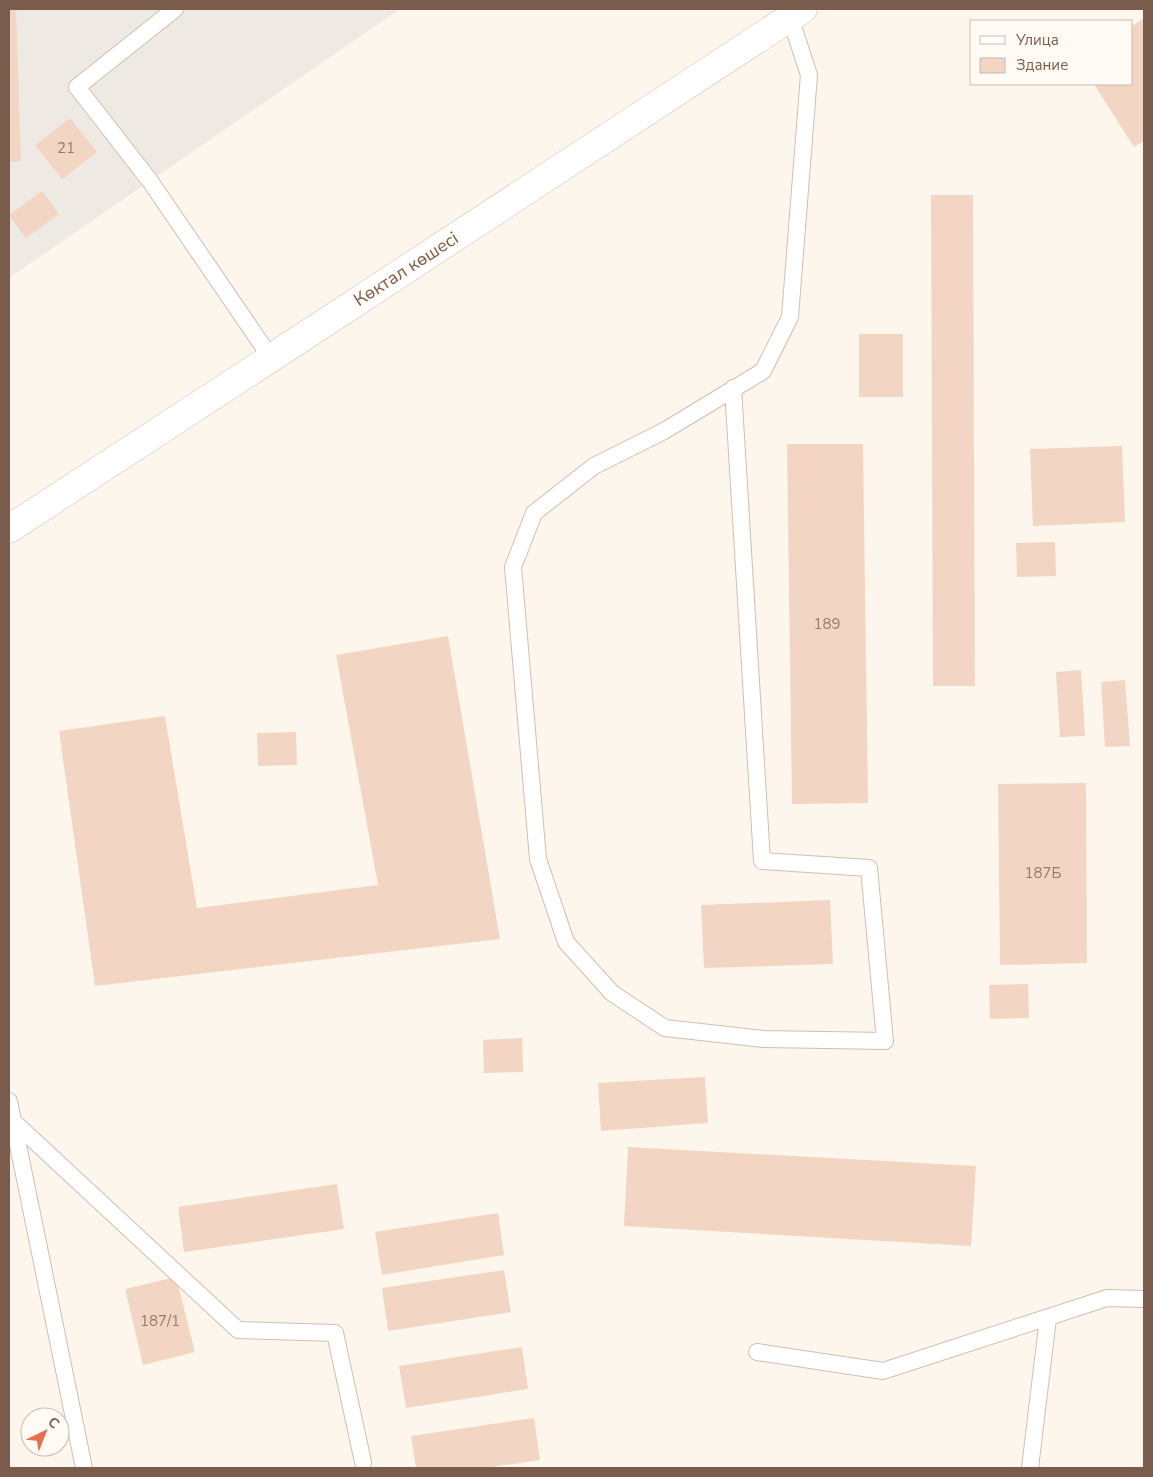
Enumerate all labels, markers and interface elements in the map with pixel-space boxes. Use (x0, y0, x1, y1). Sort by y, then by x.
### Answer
legend (970, 20, 1133, 85)
text: Улица (1015, 30, 1059, 50)
text: Здание (1016, 55, 1068, 75)
house number: 21 (57, 138, 75, 158)
street label: Көктал көшесі (349, 226, 463, 312)
house number: 189 (813, 614, 841, 634)
house number: 187Б (1025, 863, 1062, 883)
house number: 187/1 (140, 1311, 180, 1331)
north arrow (20, 1407, 70, 1457)
text: С (44, 1413, 64, 1433)

